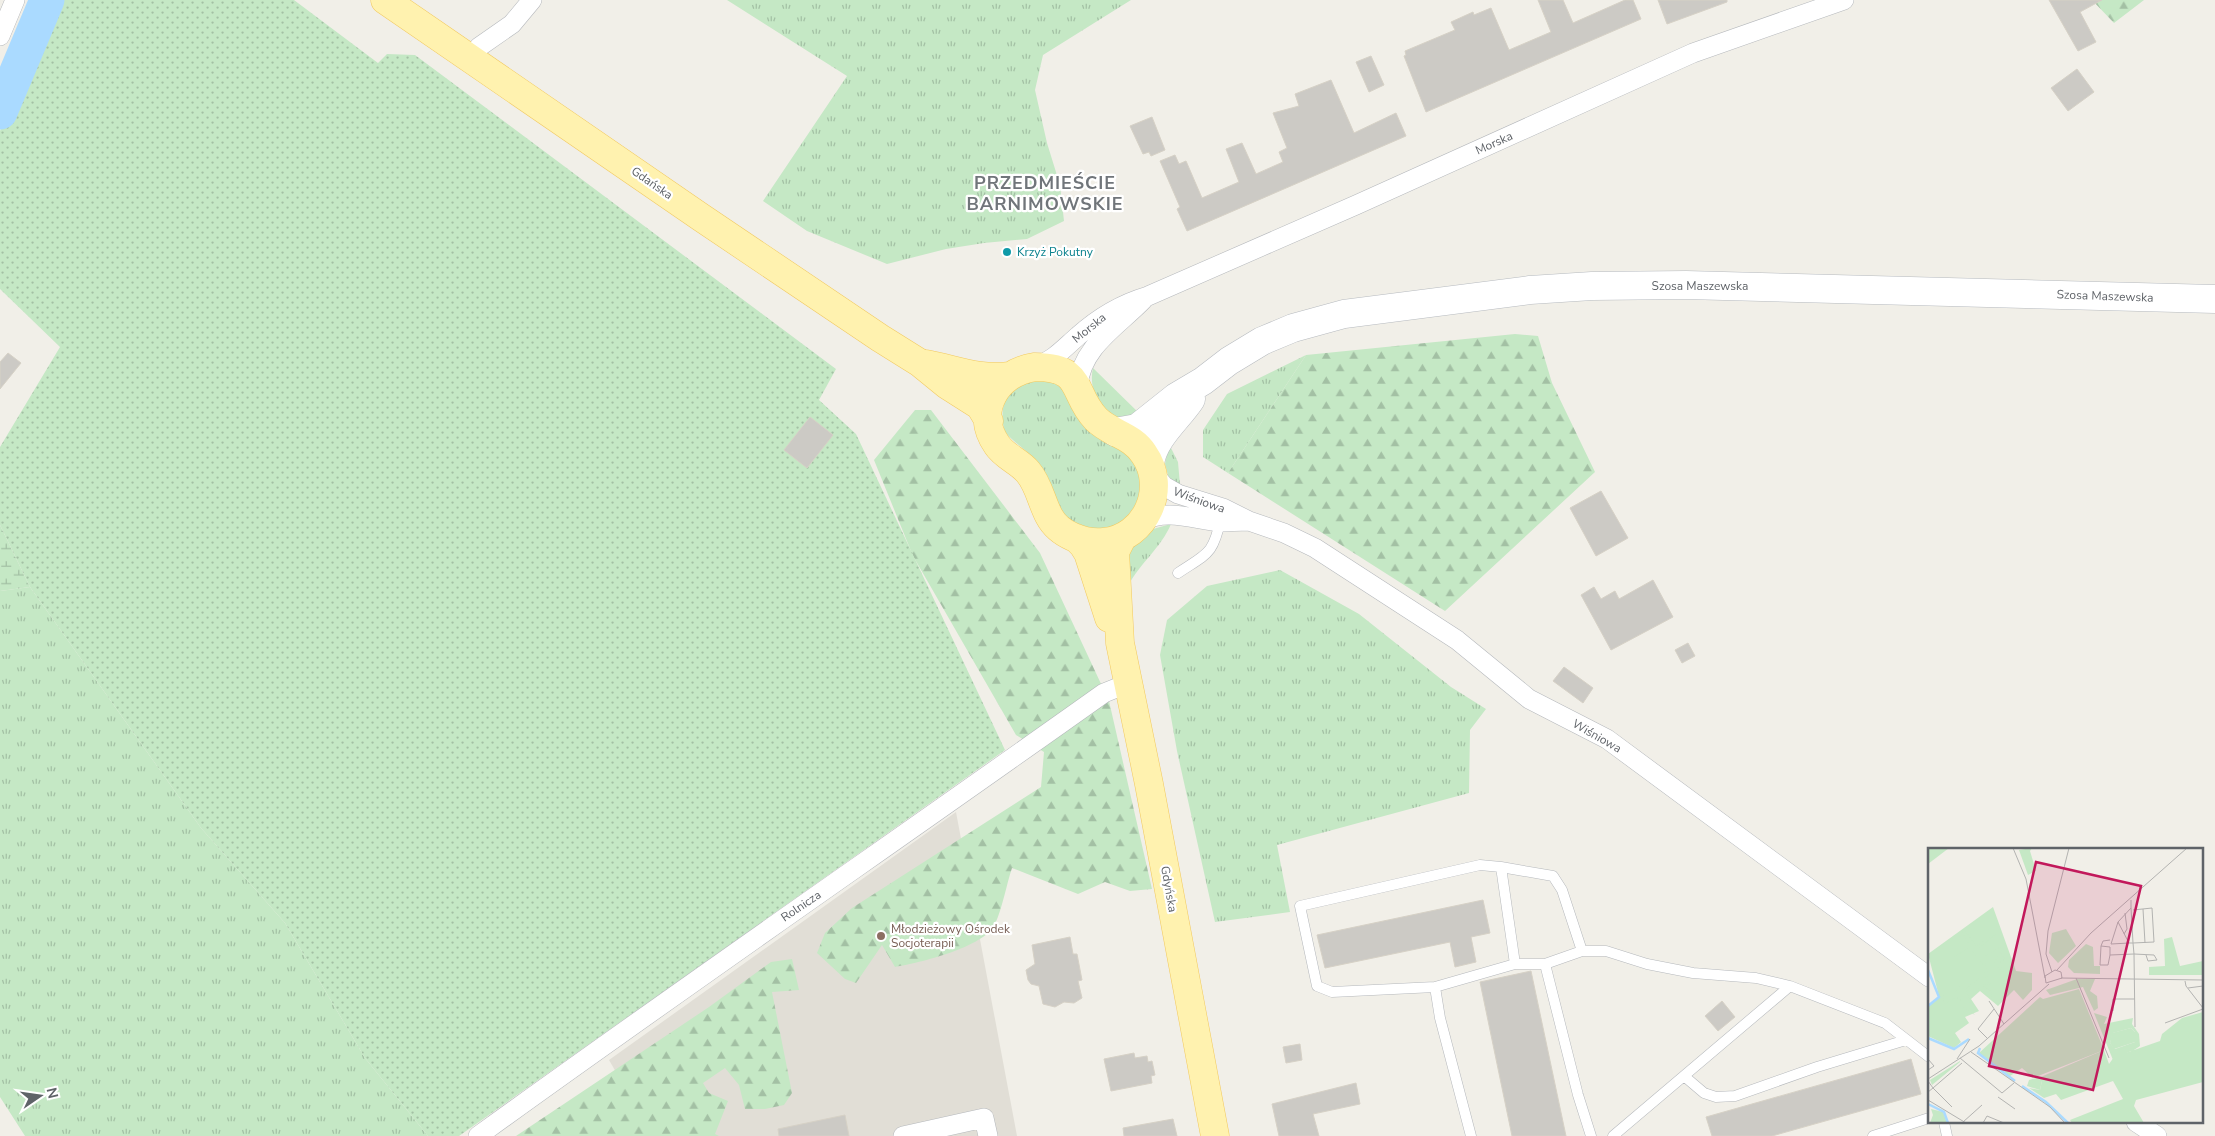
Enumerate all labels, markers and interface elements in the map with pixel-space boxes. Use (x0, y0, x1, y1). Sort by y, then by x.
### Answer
street label: Morska (1473, 128, 1515, 158)
street label: Gdańska (628, 163, 676, 203)
district label: PRZEDMIEŚCIE BARNIMOWSKIE (967, 171, 1123, 216)
place label: Krzyż Pokutny (1017, 244, 1094, 260)
marker: Krzyż Pokutny (1001, 246, 1013, 258)
street label: Szosa Maszewska (1652, 278, 1748, 294)
street label: Szosa Maszewska (2056, 286, 2154, 306)
street label: Morska (1069, 309, 1109, 347)
street label: Wiśniowa (1171, 483, 1227, 517)
street label: Wiśniowa (1569, 715, 1625, 757)
inset map (1928, 848, 2202, 1124)
street label: Gdyńska (1157, 865, 1181, 913)
street label: Rolnicza (778, 887, 824, 925)
place label: Młodzieżowy Ośrodek Socjoterapii (891, 921, 1011, 951)
marker: Młodzieżowy Ośrodek Socjoterapii (875, 930, 887, 942)
north arrow (15, 1071, 65, 1121)
text: N (42, 1086, 63, 1100)

